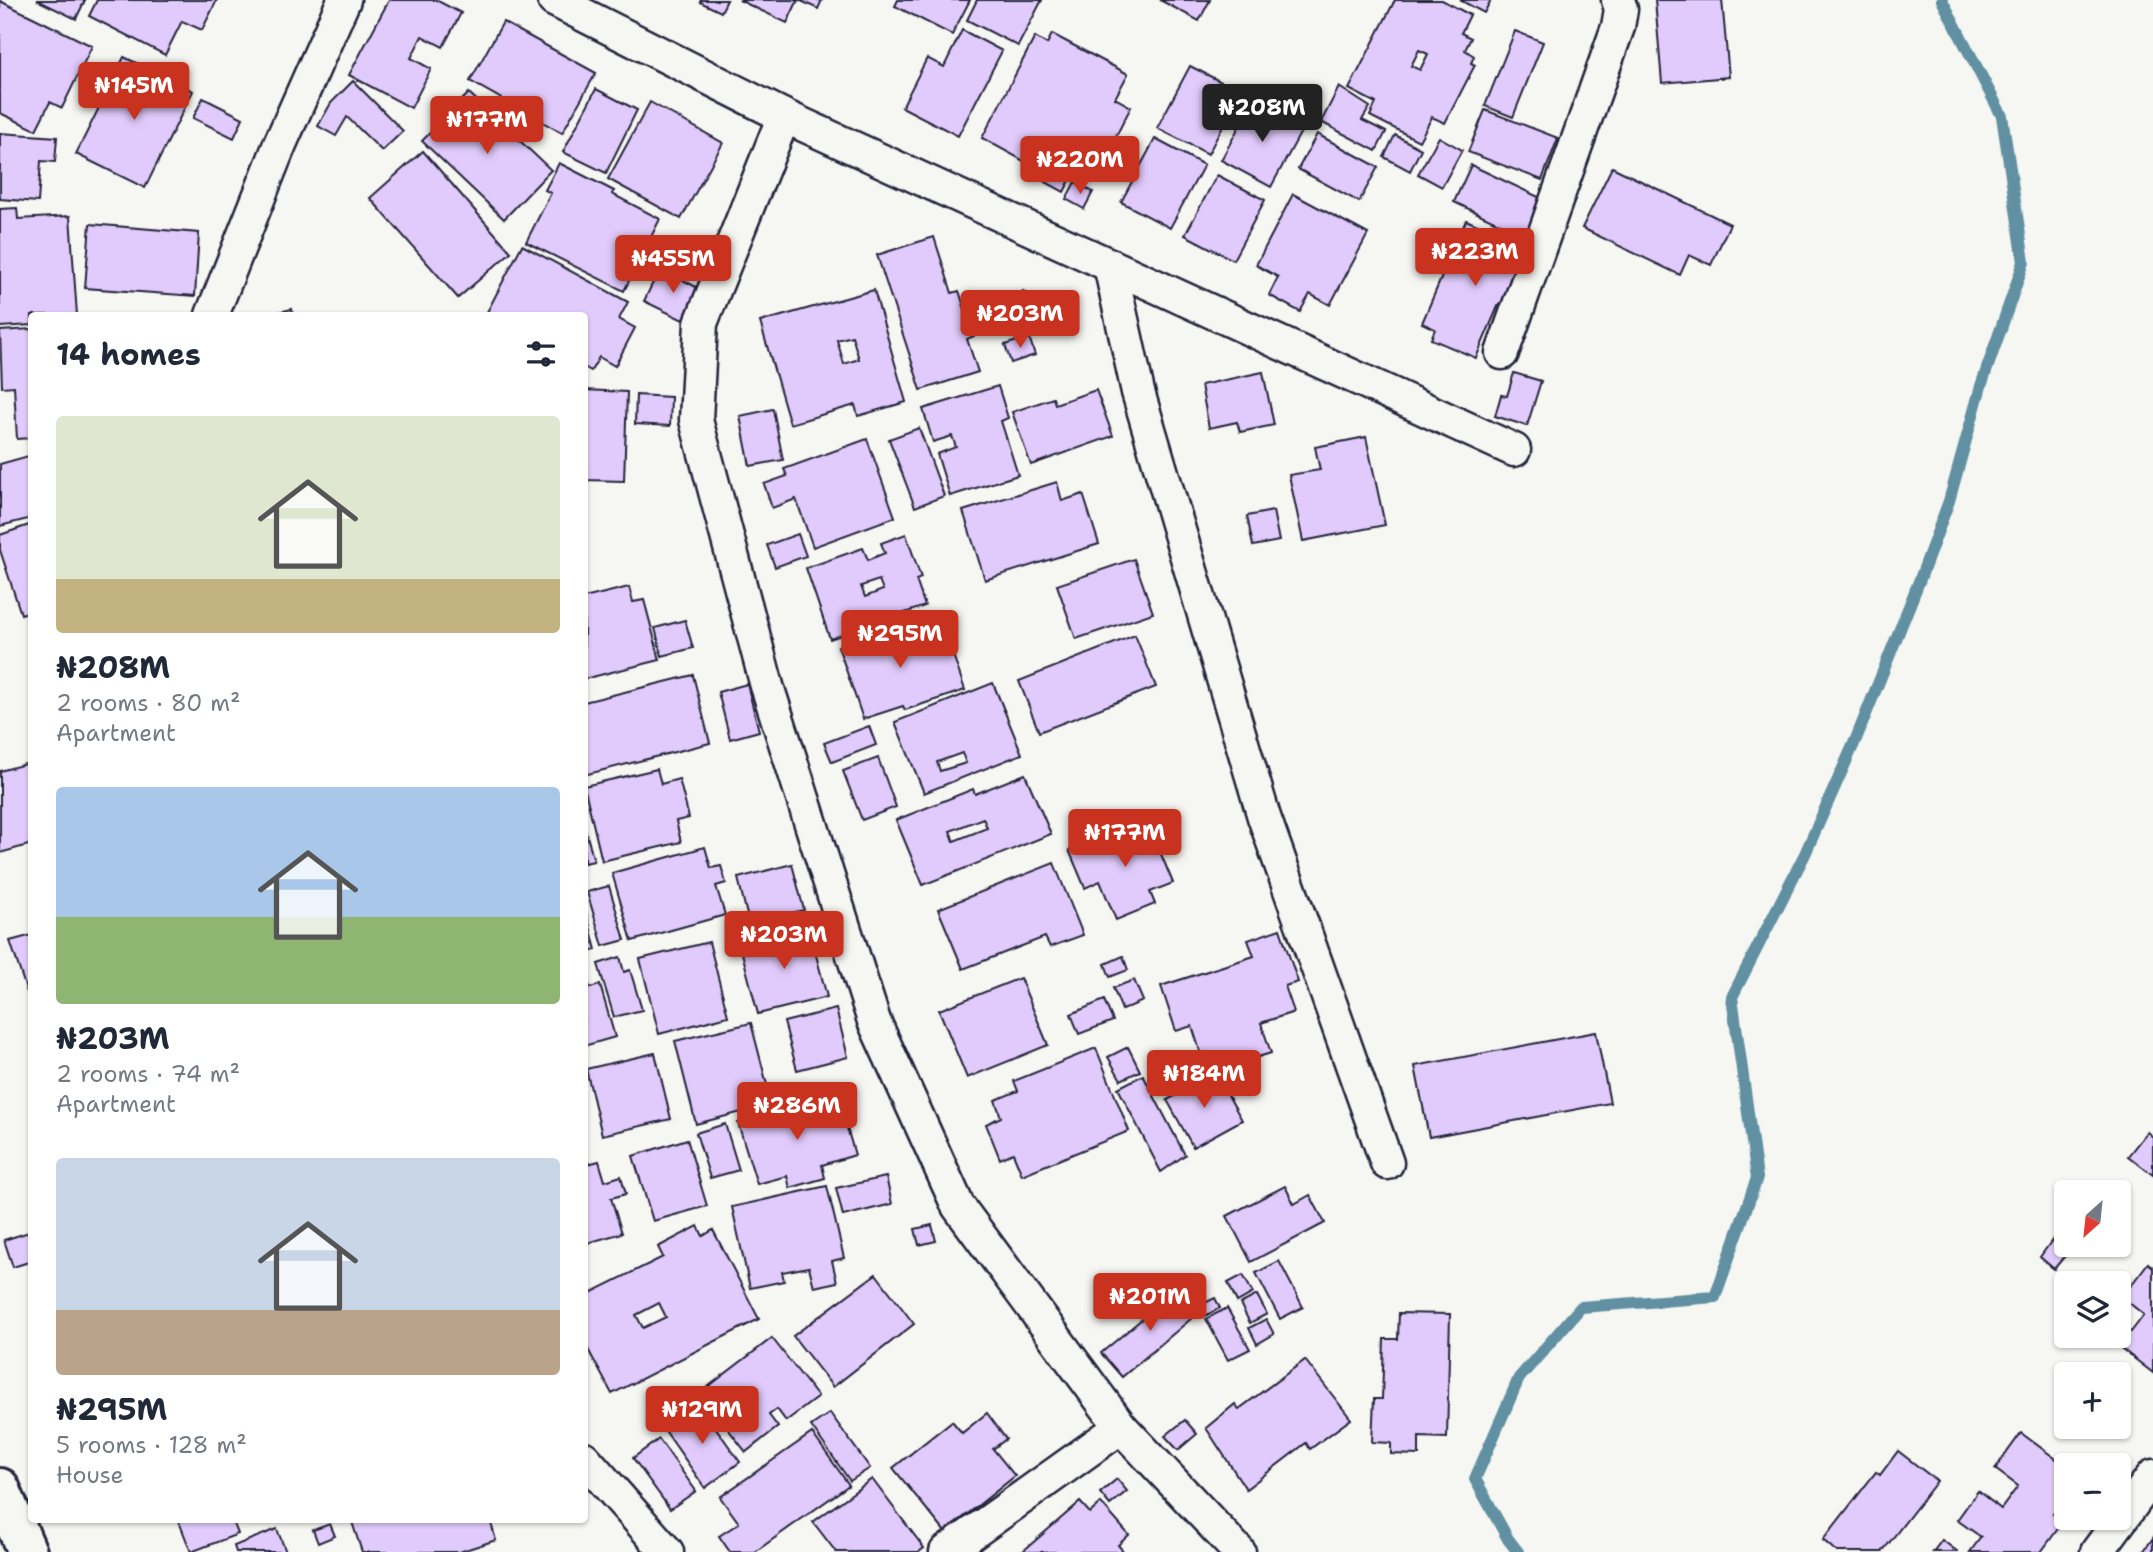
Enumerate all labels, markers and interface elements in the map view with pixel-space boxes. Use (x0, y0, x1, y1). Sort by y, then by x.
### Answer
pin: ₦145M (85, 62, 183, 122)
text: ₦145M (94, 70, 174, 100)
pin: ₦208M (1213, 85, 1311, 144)
text: ₦208M (1218, 92, 1306, 122)
pin: ₦177M (438, 96, 536, 156)
text: ₦177M (446, 104, 528, 134)
pin: ₦220M (1031, 136, 1129, 196)
text: ₦220M (1036, 144, 1124, 174)
pin: ₦223M (1426, 229, 1524, 288)
pin: ₦455M (624, 236, 722, 295)
text: ₦223M (1431, 236, 1519, 266)
text: ₦455M (631, 243, 715, 273)
pin: ₦203M (971, 290, 1069, 350)
text: ₦203M (977, 298, 1063, 328)
text: 14 homes (56, 334, 201, 375)
icon: filters (522, 335, 560, 373)
icon: home (245, 461, 371, 587)
pin: ₦295M (851, 610, 949, 670)
text: ₦295M (857, 618, 943, 648)
text: ₦208M (56, 647, 170, 688)
text: 2 rooms · 80 m² (56, 688, 241, 718)
text: Apartment (56, 718, 176, 748)
pin: ₦177M (1076, 810, 1174, 869)
text: ₦177M (1084, 817, 1166, 847)
icon: home (245, 832, 371, 958)
pin: ₦203M (735, 912, 833, 971)
text: ₦203M (741, 919, 827, 949)
text: ₦203M (56, 1018, 169, 1059)
pin: ₦184M (1155, 1050, 1253, 1110)
text: ₦184M (1163, 1058, 1245, 1088)
text: 2 rooms · 74 m² (56, 1059, 240, 1089)
pin: ₦286M (748, 1082, 846, 1142)
text: Apartment (56, 1089, 176, 1119)
text: ₦286M (753, 1090, 841, 1120)
north arrow (2054, 1180, 2132, 1256)
map controls (2054, 1180, 2131, 1530)
icon: home (245, 1203, 371, 1329)
button: layers (2054, 1271, 2131, 1348)
pin: ₦201M (1101, 1274, 1199, 1333)
text: ₦201M (1109, 1281, 1191, 1311)
button: + (2054, 1362, 2131, 1439)
pin: ₦129M (653, 1386, 751, 1446)
text: ₦295M (56, 1389, 167, 1430)
text: ₦129M (662, 1394, 742, 1424)
text: 5 rooms · 128 m² (56, 1430, 247, 1460)
button: − (2054, 1453, 2131, 1530)
text: House (56, 1460, 124, 1490)

